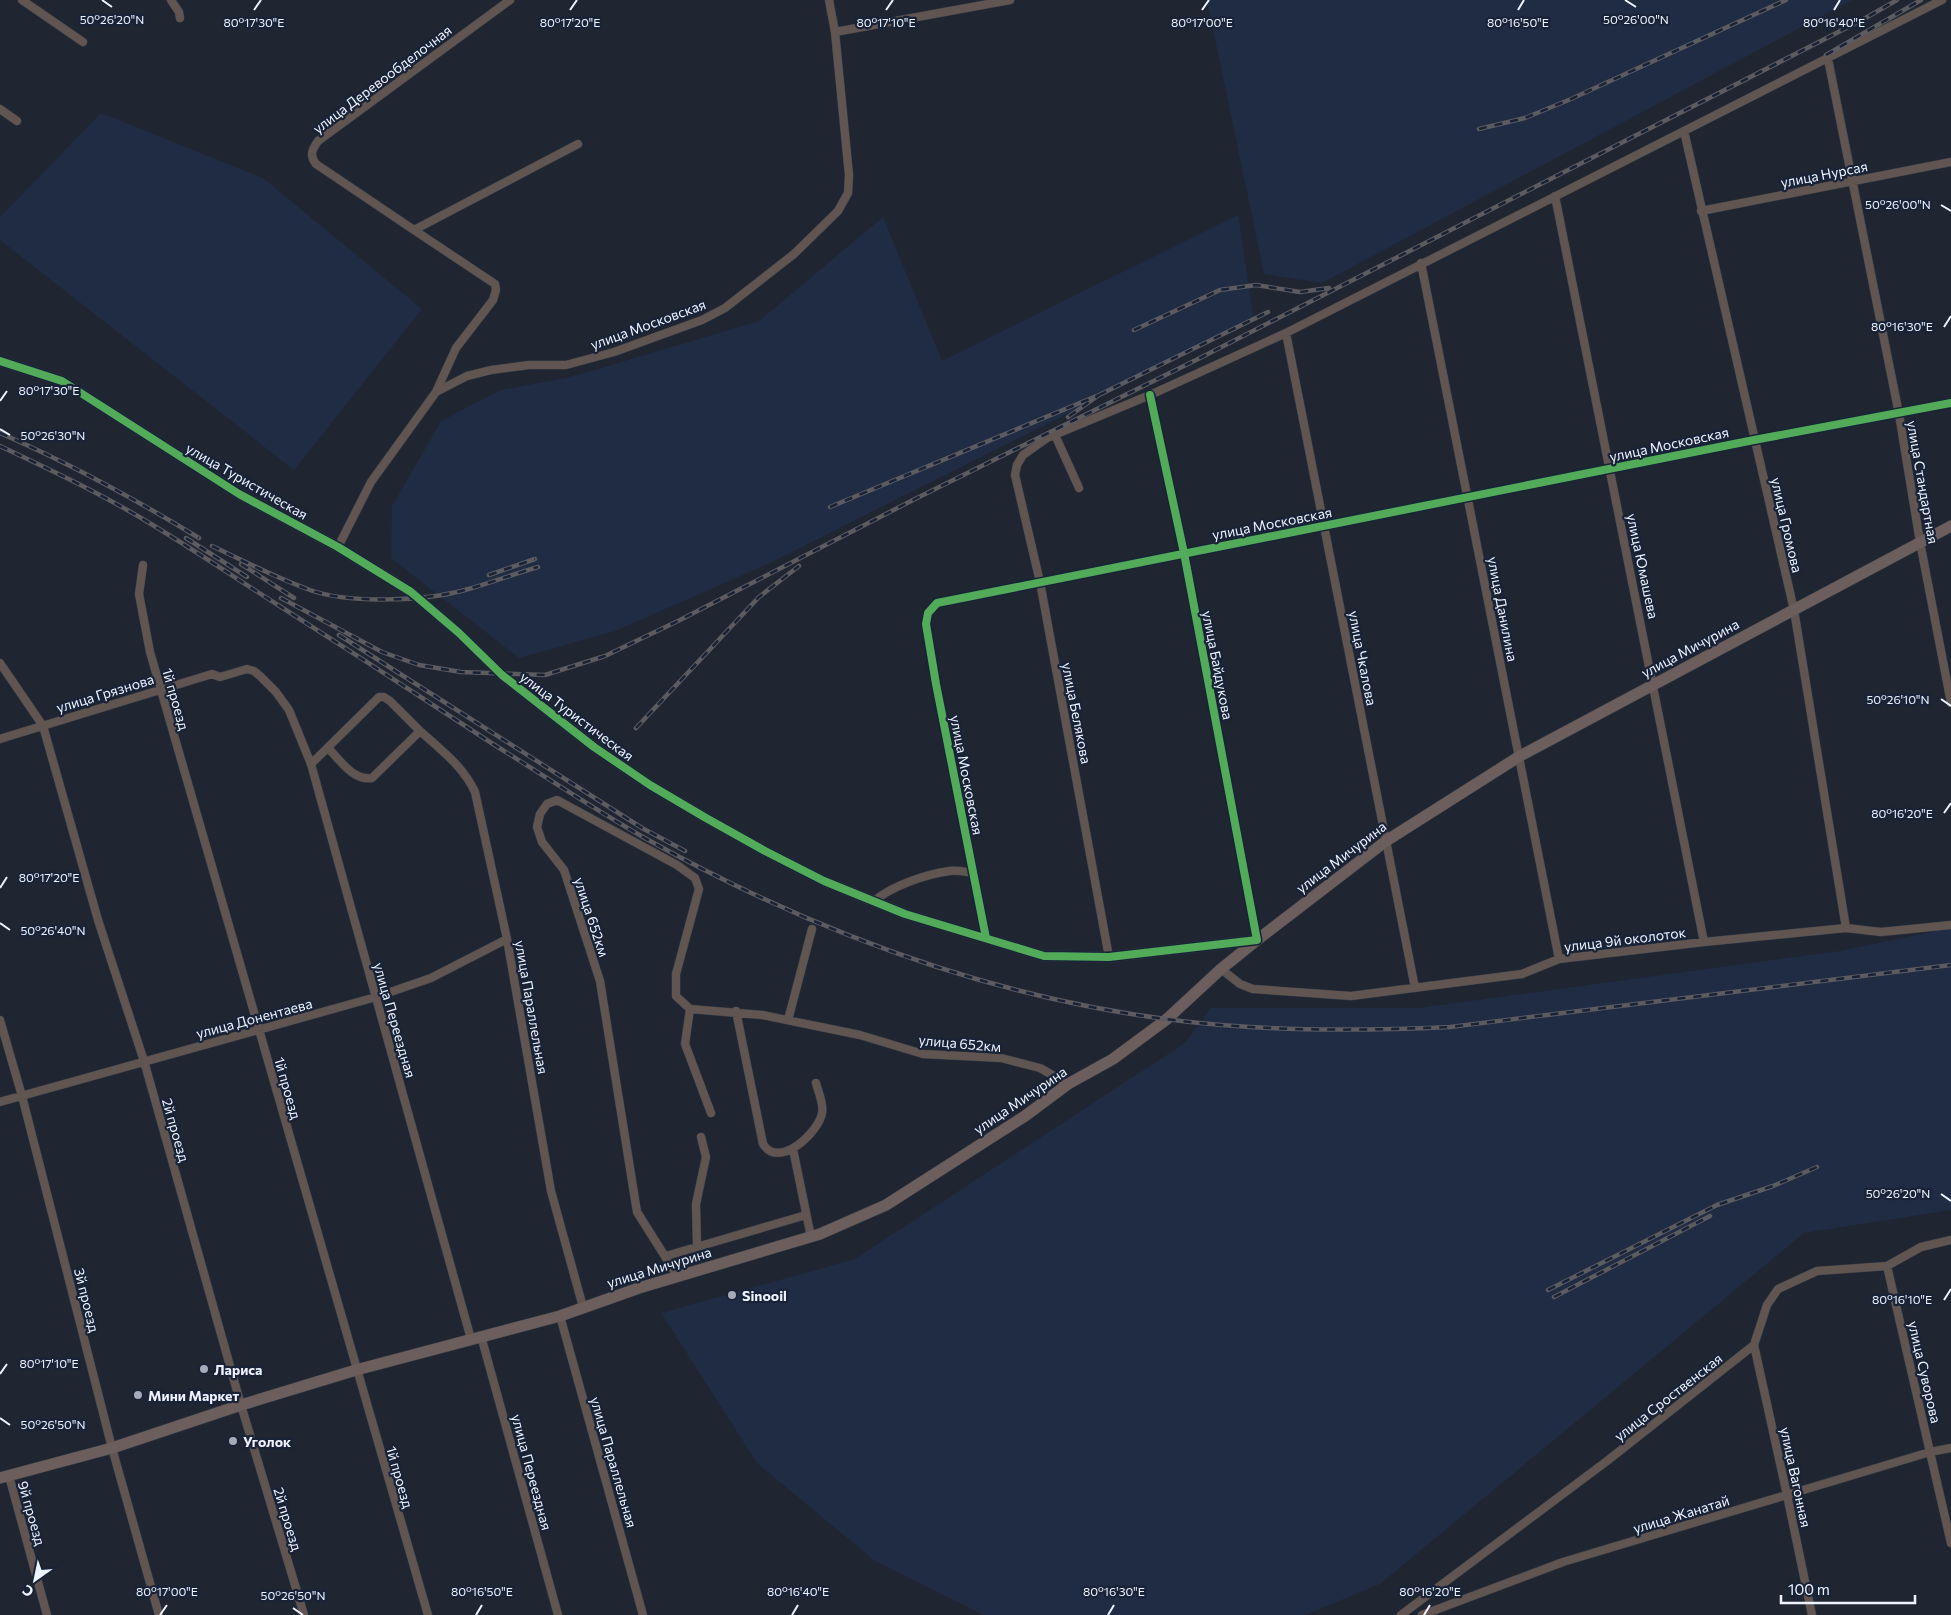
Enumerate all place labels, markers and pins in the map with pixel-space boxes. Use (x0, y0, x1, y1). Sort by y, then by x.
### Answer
place label: Sinooil (742, 1287, 787, 1304)
marker: Sinooil (726, 1289, 738, 1301)
place label: Лариса (214, 1361, 262, 1378)
marker: Лариса (198, 1363, 210, 1375)
place label: Мини Маркет (148, 1387, 239, 1404)
marker: Мини Маркет (132, 1389, 144, 1401)
place label: Уголок (243, 1433, 291, 1450)
marker: Уголок (227, 1435, 239, 1447)

